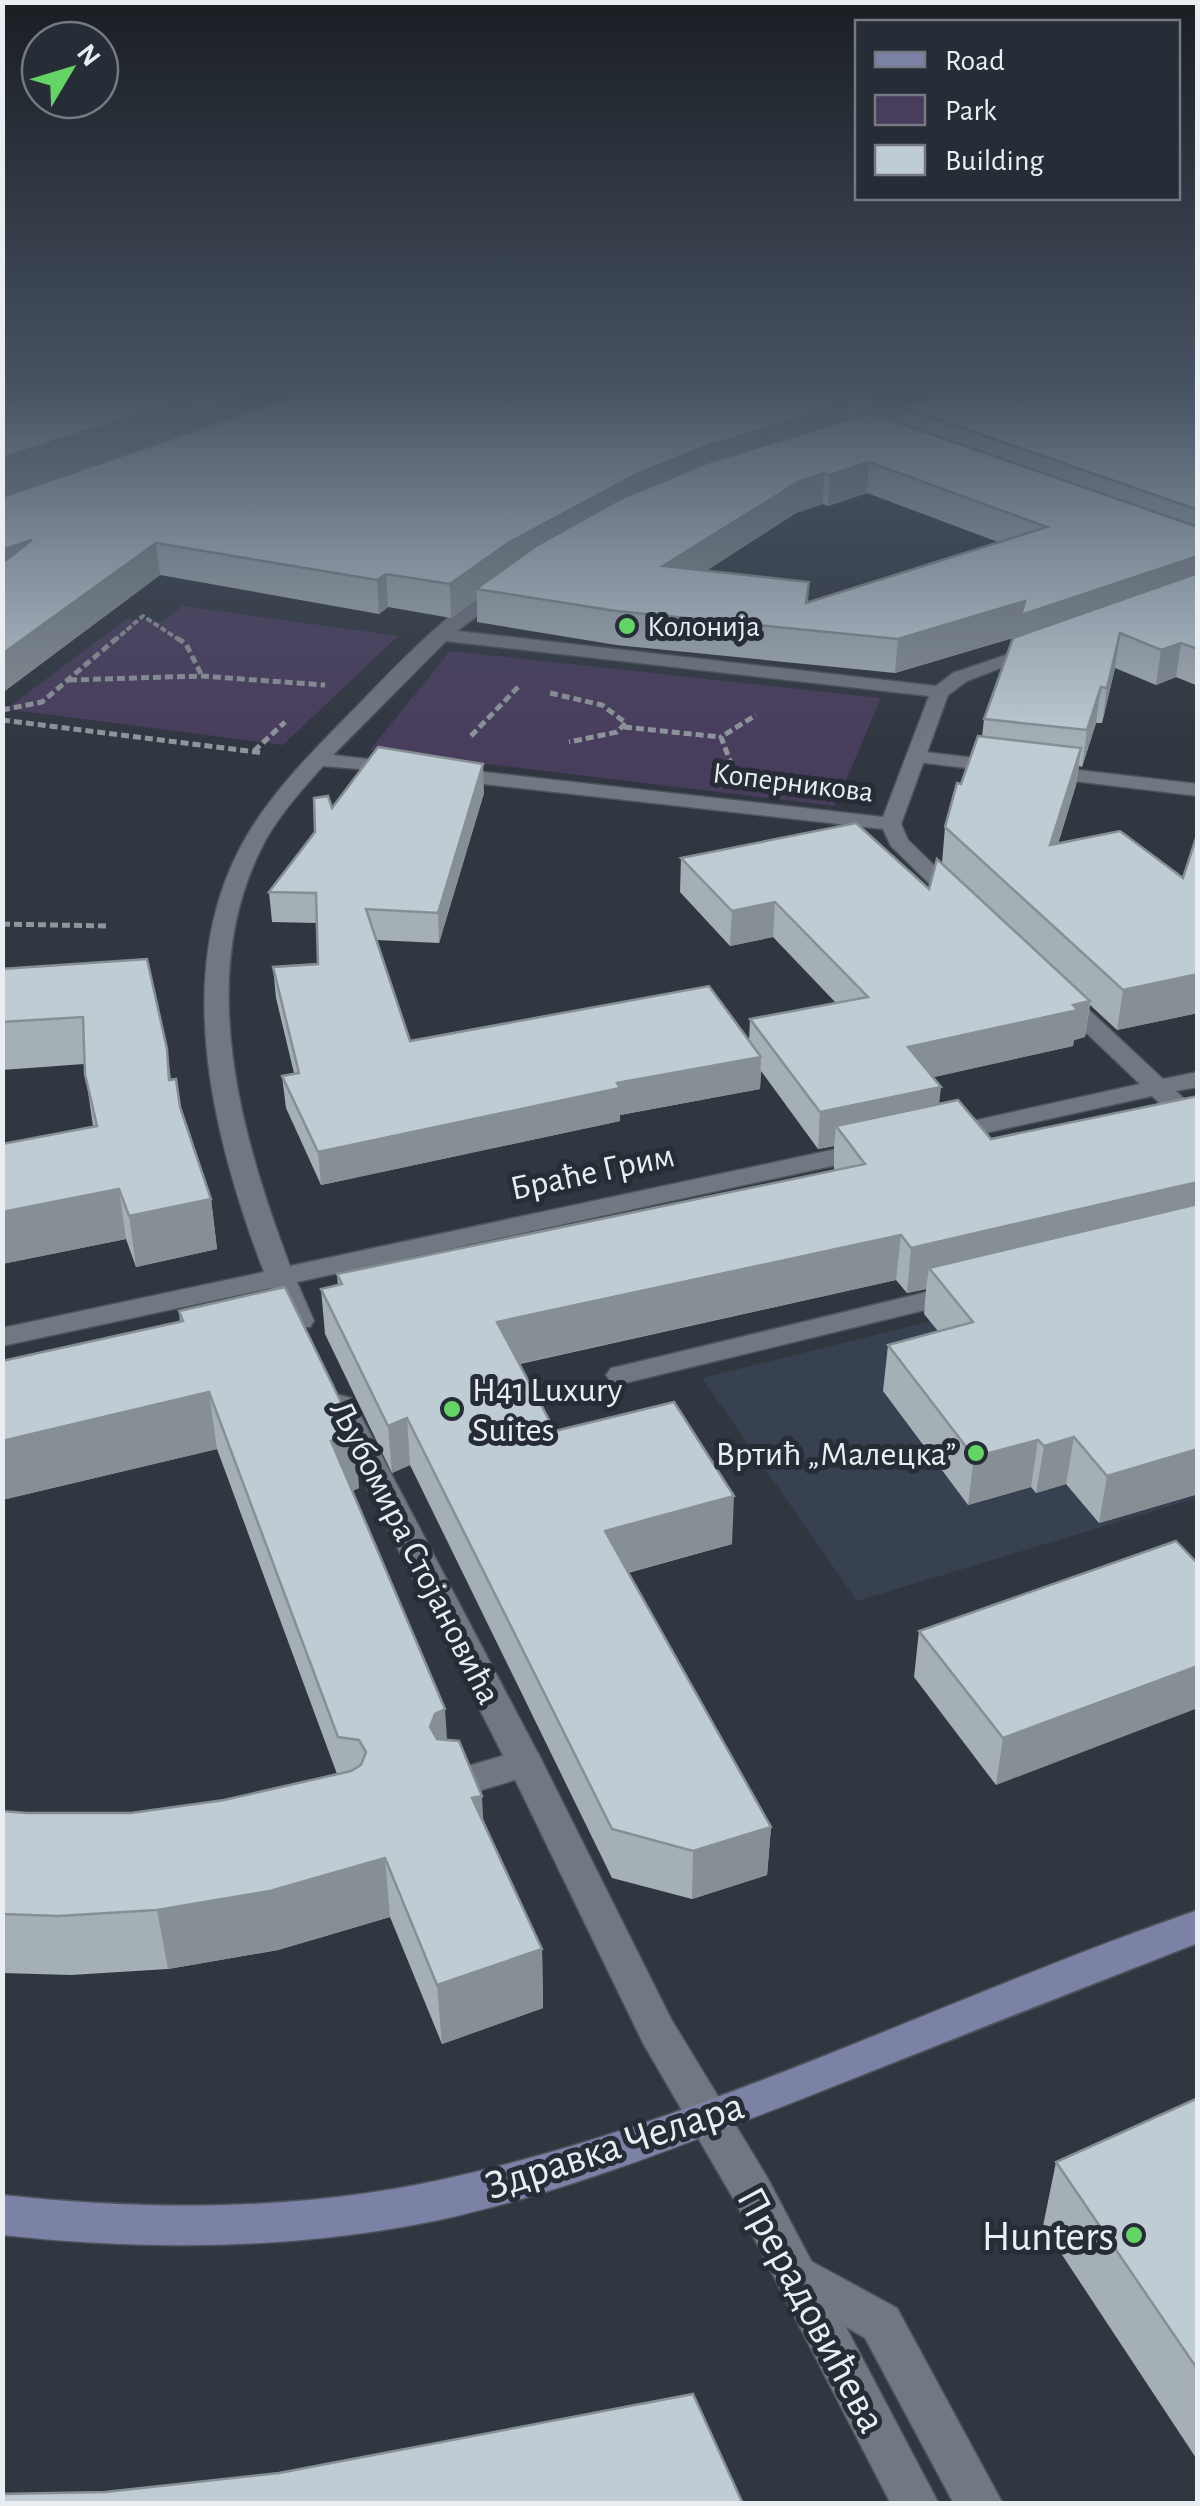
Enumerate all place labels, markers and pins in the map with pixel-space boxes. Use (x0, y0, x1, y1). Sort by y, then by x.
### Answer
place label: Колонија (647, 612, 760, 642)
marker: Колонија (616, 615, 638, 637)
place label: H41 Luxury Suites (472, 1373, 622, 1448)
marker: H41 Luxury Suites (441, 1398, 463, 1420)
place label: Вртић „Малецка” (715, 1437, 956, 1472)
marker: Вртић „Малецка” (965, 1442, 987, 1464)
place label: Hunters (982, 2216, 1114, 2258)
marker: Hunters (1123, 2224, 1145, 2246)

